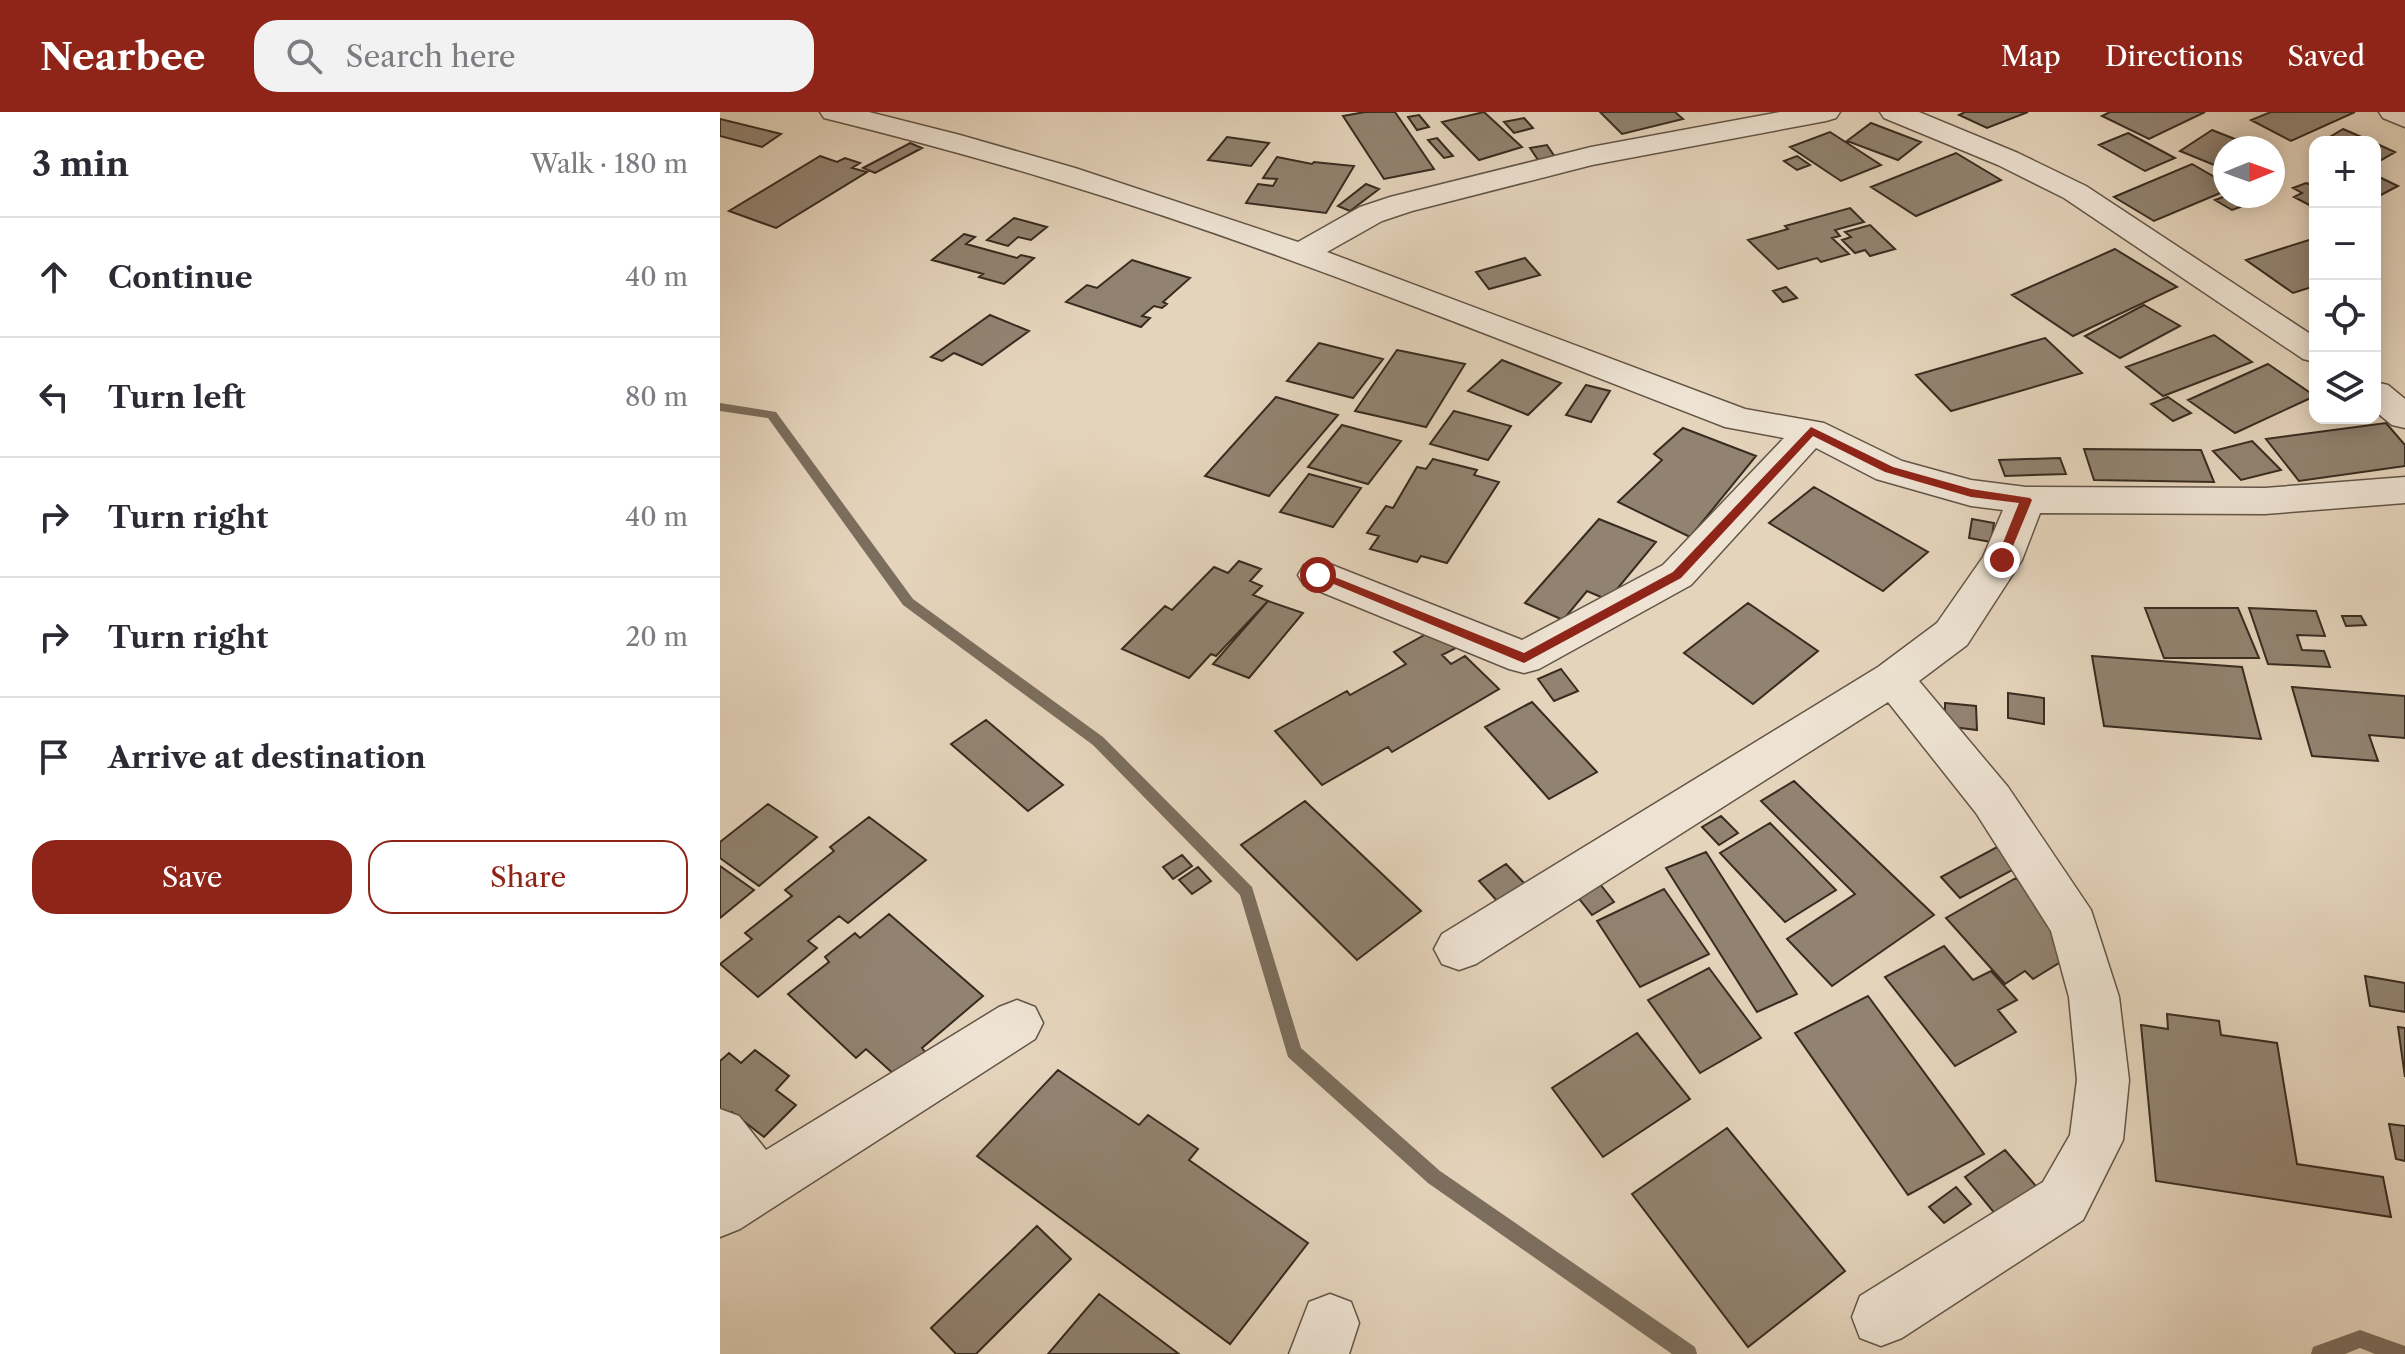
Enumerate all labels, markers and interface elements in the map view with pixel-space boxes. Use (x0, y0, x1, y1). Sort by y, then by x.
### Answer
search box (254, 20, 814, 92)
text: Nearbee (40, 33, 206, 80)
icon: search (282, 34, 326, 78)
text: Search here (346, 38, 516, 75)
text: Map (2001, 39, 2061, 73)
text: Directions (2105, 39, 2243, 73)
text: Saved (2287, 39, 2365, 73)
north arrow (2213, 136, 2285, 208)
map controls (2309, 136, 2381, 424)
button: + (2309, 136, 2381, 208)
text: 3 min (32, 143, 129, 185)
text: Walk · 180 m (531, 148, 688, 180)
button: − (2309, 208, 2381, 280)
icon: ahead (32, 255, 76, 299)
text: Continue (108, 259, 253, 296)
text: 40 m (625, 261, 688, 293)
button: locate (2309, 280, 2381, 352)
button: layers (2309, 352, 2381, 424)
icon: left (32, 375, 76, 419)
text: Turn left (108, 379, 245, 416)
text: 80 m (625, 381, 688, 413)
icon: right (32, 495, 76, 539)
text: Turn right (108, 499, 268, 536)
text: 40 m (625, 501, 688, 533)
route end (1984, 542, 2020, 578)
route start (1300, 557, 1336, 593)
icon: right (32, 615, 76, 659)
text: Turn right (108, 619, 268, 656)
text: 20 m (625, 621, 688, 653)
icon: arrive (32, 735, 76, 779)
text: Arrive at destination (108, 739, 426, 776)
button: Save (32, 840, 352, 914)
button: Share (368, 840, 688, 914)

